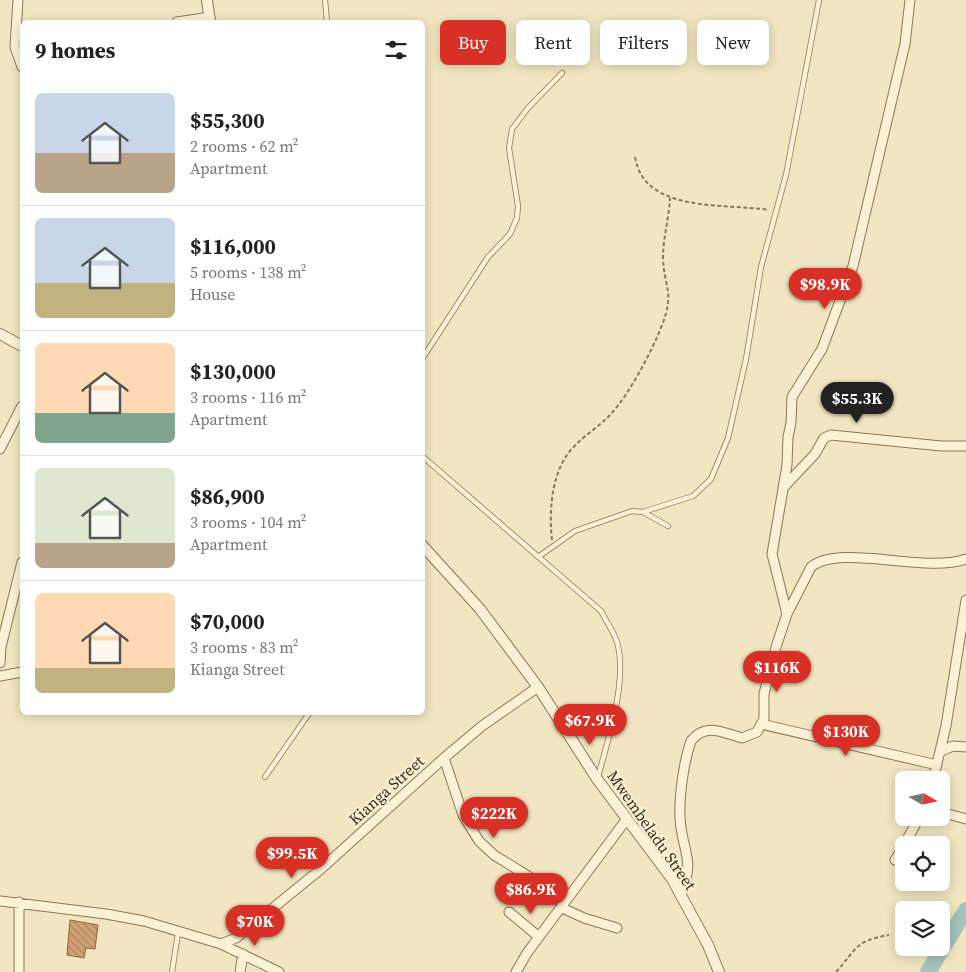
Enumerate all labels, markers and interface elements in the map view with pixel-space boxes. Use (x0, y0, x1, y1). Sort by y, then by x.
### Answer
chip: Buy (440, 20, 506, 65)
chip: Rent (516, 20, 590, 65)
chip: Filters (600, 20, 687, 65)
chip: New (697, 20, 769, 65)
text: 9 homes (35, 36, 115, 65)
icon: filters (382, 36, 410, 64)
text: $55,300 (190, 106, 265, 135)
icon: home (75, 113, 135, 173)
text: 2 rooms · 62 m² (190, 135, 298, 157)
text: Apartment (190, 157, 267, 179)
text: $116,000 (190, 232, 276, 261)
icon: home (75, 238, 135, 298)
text: 5 rooms · 138 m² (190, 261, 306, 283)
pin: $98.9K (784, 268, 866, 310)
text: $98.9K (800, 273, 850, 295)
text: House (190, 283, 235, 305)
text: $130,000 (190, 357, 276, 386)
icon: home (75, 363, 135, 423)
pin: $55.3K (816, 382, 898, 424)
text: 3 rooms · 116 m² (190, 386, 306, 408)
text: $55.3K (832, 387, 882, 409)
text: Apartment (190, 408, 267, 430)
text: $86,900 (190, 482, 265, 511)
icon: home (75, 488, 135, 548)
text: 3 rooms · 104 m² (190, 511, 306, 533)
text: Apartment (190, 533, 267, 555)
text: $70,000 (190, 607, 265, 636)
icon: home (75, 613, 135, 673)
text: 3 rooms · 83 m² (190, 636, 298, 658)
pin: $116K (742, 650, 812, 693)
text: $116K (754, 656, 800, 678)
text: Kianga Street (190, 658, 284, 680)
pin: $67.9K (549, 704, 631, 746)
text: $67.9K (565, 709, 615, 731)
pin: $130K (811, 714, 881, 757)
text: $130K (823, 720, 869, 742)
street label: Kianga Street (344, 750, 429, 830)
street label: Mwembeladu Street (602, 766, 702, 895)
north arrow (895, 771, 950, 826)
map controls (895, 771, 950, 956)
pin: $222K (459, 796, 529, 839)
text: $222K (471, 802, 517, 824)
pin: $99.5K (251, 836, 333, 879)
button: locate (895, 836, 950, 891)
text: $99.5K (267, 842, 317, 864)
pin: $86.9K (490, 872, 572, 915)
text: $86.9K (506, 878, 556, 900)
button: layers (895, 901, 950, 956)
pin: $70K (225, 904, 285, 947)
text: $70K (236, 910, 274, 932)

